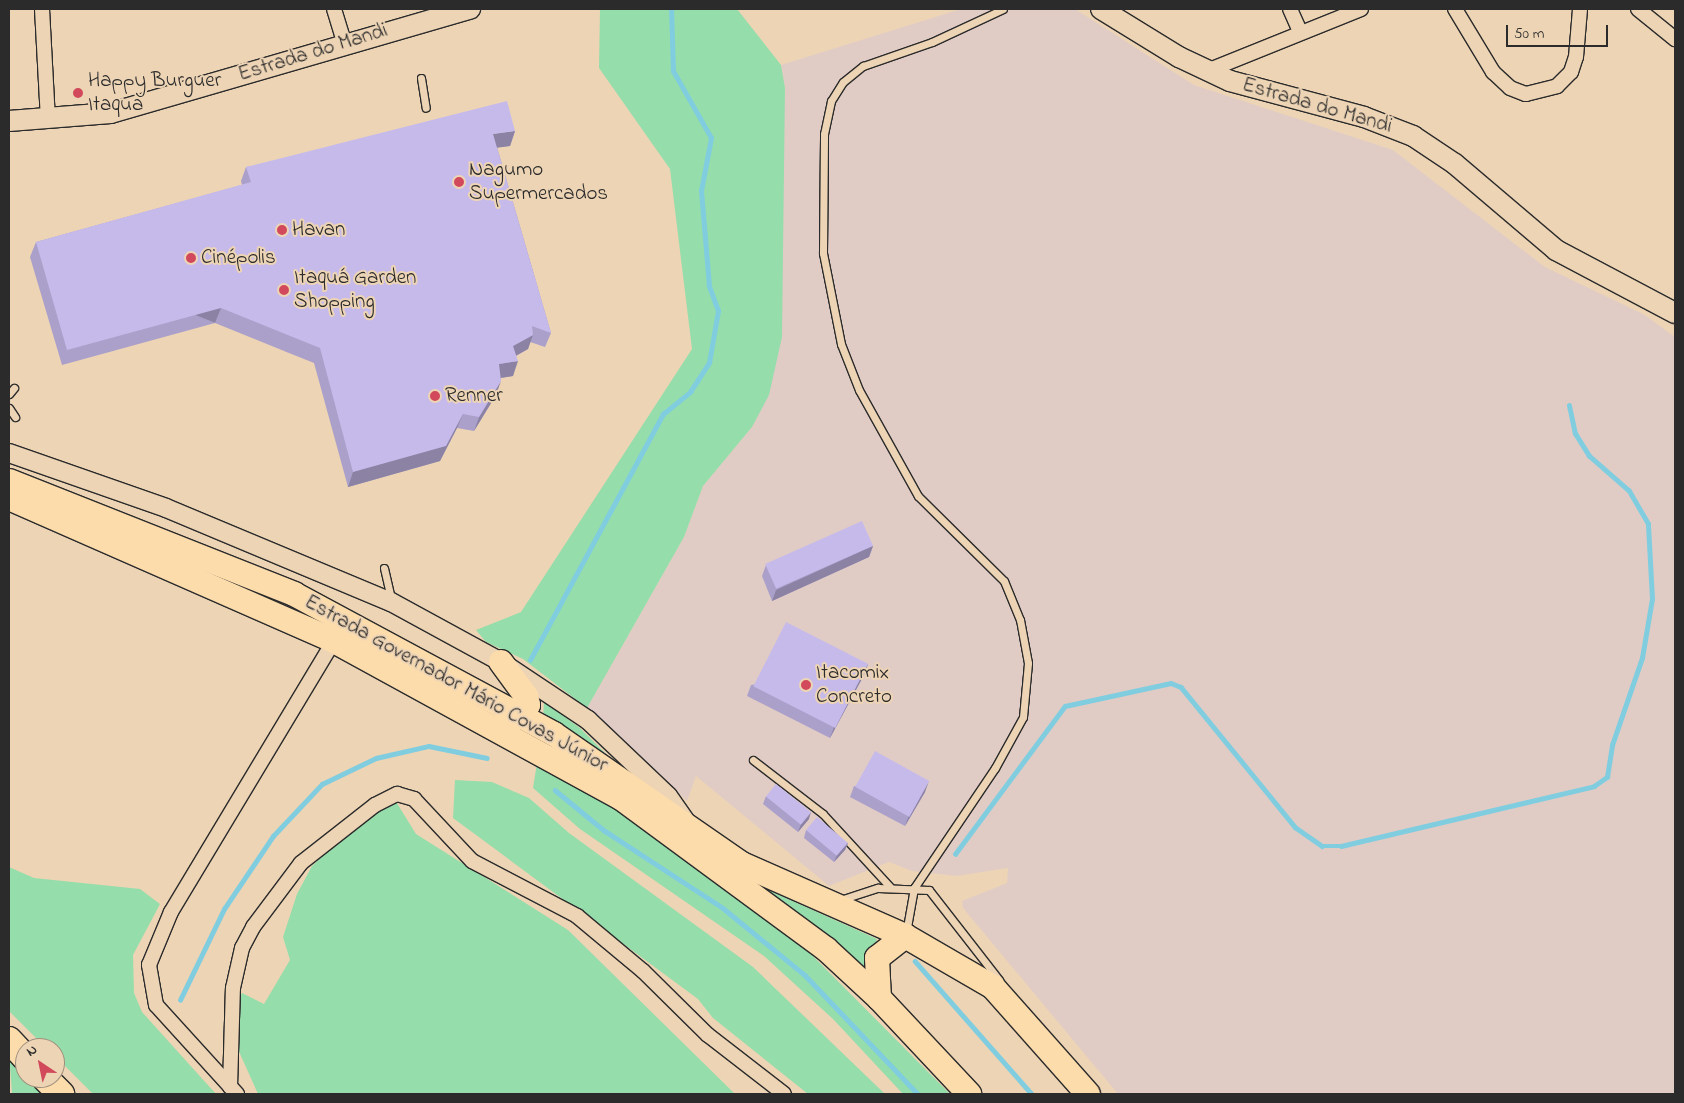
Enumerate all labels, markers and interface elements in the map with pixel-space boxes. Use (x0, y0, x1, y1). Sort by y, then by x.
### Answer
scale bar (1509, 15, 1612, 47)
street label: Estrada do Mandi (235, 18, 391, 88)
text: 50 m (1514, 23, 1544, 45)
place label: Happy Burguer Itaqua (88, 68, 221, 118)
street label: Estrada do Mandi (1239, 73, 1395, 139)
marker: Happy Burguer Itaqua (72, 87, 84, 99)
place label: Nagumo Supermercados (469, 157, 608, 207)
marker: Nagumo Supermercados (453, 176, 465, 188)
place label: Havan (292, 217, 345, 243)
marker: Havan (276, 224, 288, 236)
place label: Cinépolis (201, 245, 276, 271)
marker: Cinépolis (185, 252, 197, 264)
place label: Itaquá Garden Shopping (294, 265, 416, 315)
marker: Itaquá Garden Shopping (278, 284, 290, 296)
place label: Renner (445, 383, 503, 409)
marker: Renner (429, 390, 441, 402)
street label: Estrada Governador Mário Covas Júnior (300, 590, 612, 778)
place label: Itacomix Concreto (816, 660, 892, 710)
marker: Itacomix Concreto (800, 679, 812, 691)
north arrow (15, 1038, 65, 1088)
text: N (22, 1040, 42, 1062)

